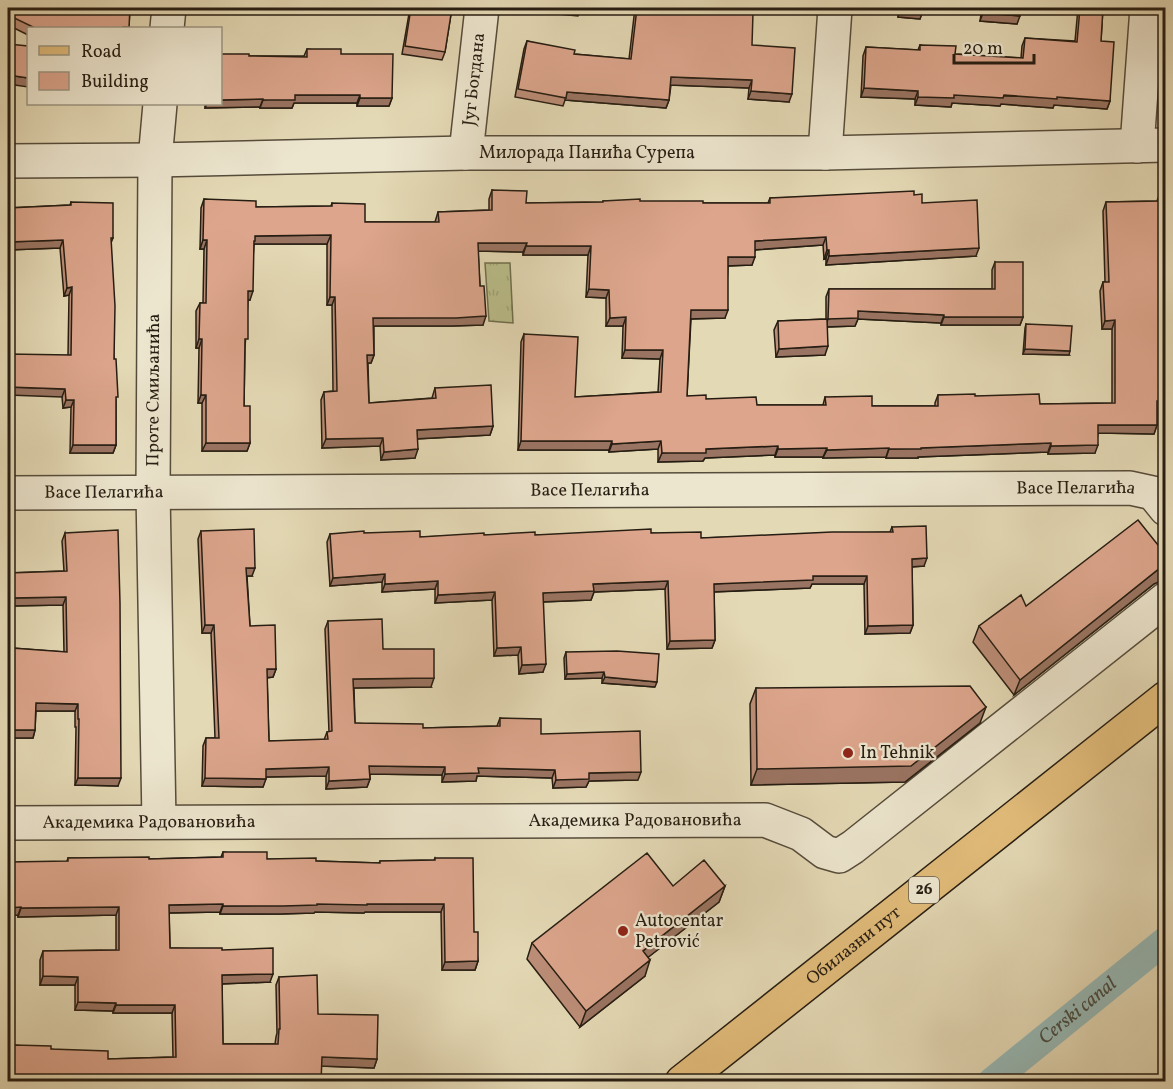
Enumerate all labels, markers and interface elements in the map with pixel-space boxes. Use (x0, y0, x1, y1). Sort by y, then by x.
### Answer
legend (27, 27, 222, 105)
scale bar (954, 27, 1034, 65)
street label: Југ Богдана (457, 31, 492, 127)
text: 20 m (963, 37, 1003, 62)
text: Road (81, 40, 122, 65)
text: Building (81, 70, 149, 95)
street label: Милорада Панића Сурепа (479, 141, 695, 166)
street label: Проте Смиљанића (141, 313, 167, 467)
street label: Васе Пелагића (1016, 475, 1138, 501)
street label: Васе Пелагића (530, 478, 650, 503)
street label: Васе Пелагића (44, 480, 164, 505)
place label: In Tehnik (860, 741, 935, 766)
marker: In Tehnik (841, 746, 855, 760)
street label: Академика Радовановића (528, 808, 742, 833)
street label: Академика Радовановића (42, 810, 256, 835)
road number: 26 (909, 877, 939, 903)
street label: Обилазни пут (801, 900, 906, 991)
place label: Autocentar Petrović (635, 909, 724, 955)
marker: Autocentar Petrović (616, 924, 630, 938)
water label: Cerski canal (1033, 971, 1123, 1052)

